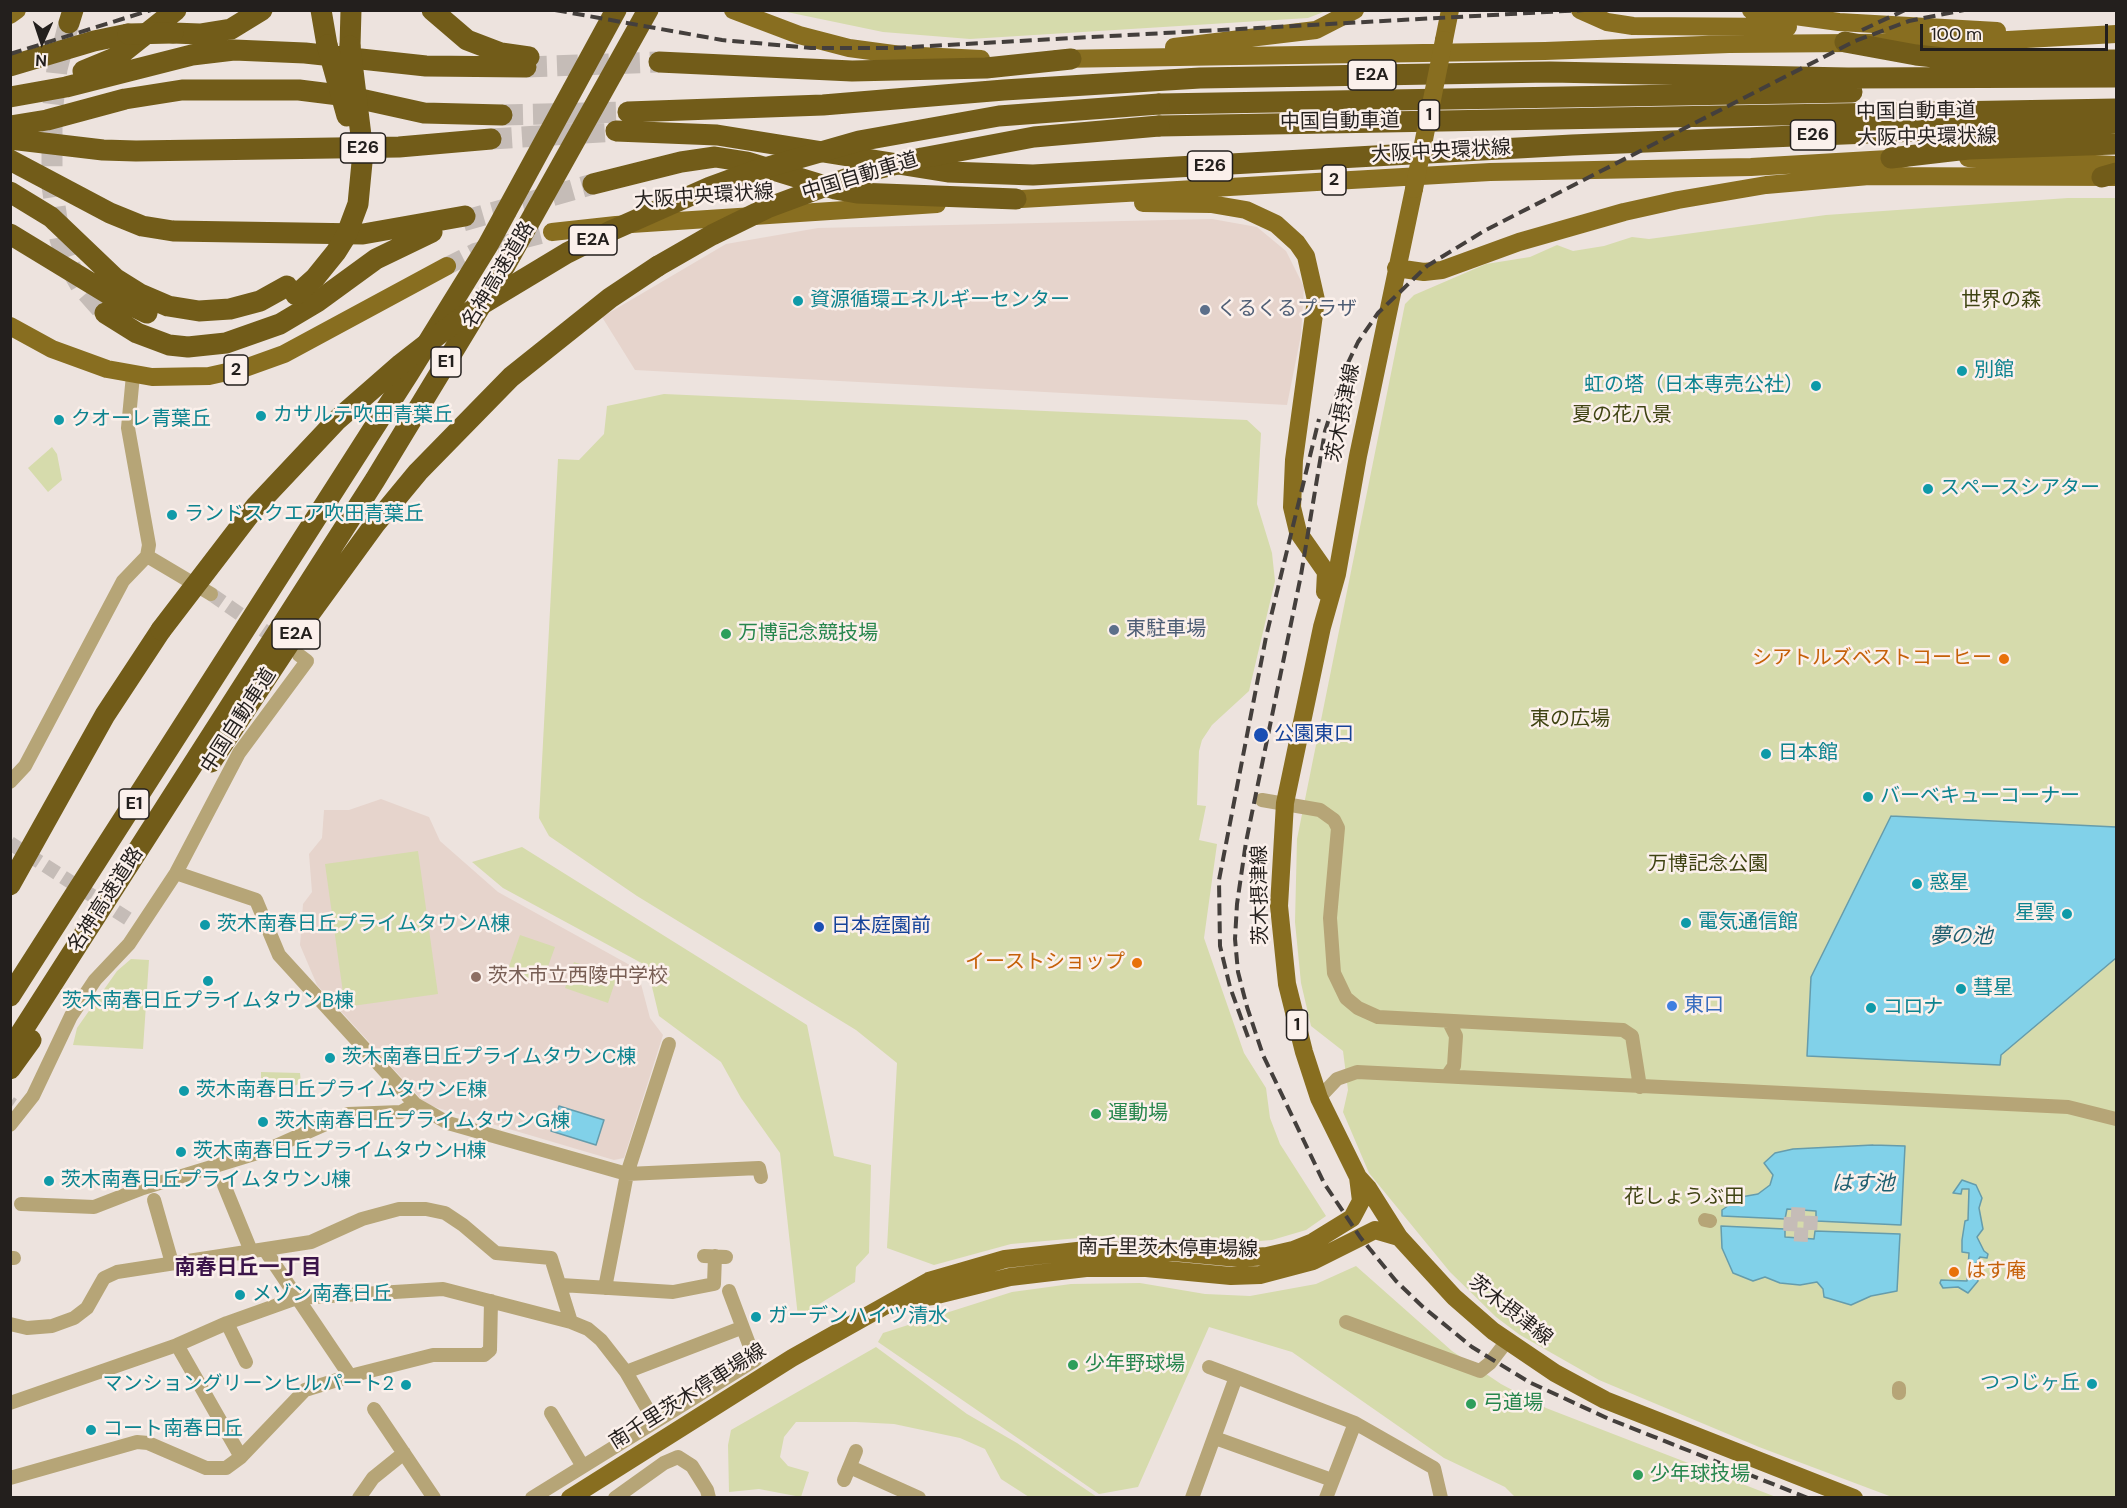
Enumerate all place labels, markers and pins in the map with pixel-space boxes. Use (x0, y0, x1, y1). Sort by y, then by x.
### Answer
place label: 資源循環エネルギーセンター (810, 289, 1070, 313)
marker: 資源循環エネルギーセンター (791, 294, 805, 308)
place label: くるくるプラザ (1217, 298, 1357, 322)
marker: くるくるプラザ (1198, 303, 1212, 317)
place label: 別館 (1974, 359, 2014, 383)
marker: 別館 (1955, 364, 1969, 378)
place label: 虹の塔（日本専売公社） (1584, 374, 1804, 398)
marker: 虹の塔（日本専売公社） (1809, 379, 1823, 393)
place label: カサルテ吹田青葉丘 (273, 404, 453, 428)
place label: クオーレ青葉丘 (71, 408, 211, 432)
marker: カサルテ吹田青葉丘 (254, 409, 268, 423)
marker: クオーレ青葉丘 (52, 413, 66, 427)
place label: スペースシアター (1940, 477, 2100, 501)
marker: スペースシアター (1921, 482, 1935, 496)
place label: ランドスクエア吹田青葉丘 (184, 503, 424, 527)
marker: ランドスクエア吹田青葉丘 (165, 508, 179, 522)
place label: 東駐車場 (1126, 618, 1206, 642)
place label: 万博記念競技場 (738, 622, 878, 646)
marker: 東駐車場 (1107, 623, 1121, 637)
marker: 万博記念競技場 (719, 627, 733, 641)
place label: シアトルズベストコーヒー (1752, 647, 1992, 671)
marker: シアトルズベストコーヒー (1997, 652, 2011, 666)
place label: 公園東口 (1274, 723, 1354, 747)
marker: 公園東口 (1252, 726, 1270, 744)
place label: 日本館 (1778, 742, 1838, 766)
marker: 日本館 (1759, 747, 1773, 761)
place label: バーベキューコーナー (1880, 785, 2080, 809)
marker: バーベキューコーナー (1861, 790, 1875, 804)
place label: 惑星 (1929, 872, 1969, 896)
marker: 惑星 (1910, 877, 1924, 891)
place label: 星雲 (2015, 902, 2055, 926)
marker: 星雲 (2060, 907, 2074, 921)
place label: 電気通信館 (1698, 911, 1798, 935)
place label: 茨木南春日丘プライムタウンA棟 (217, 913, 510, 937)
place label: 日本庭園前 (831, 915, 931, 939)
marker: 電気通信館 (1679, 916, 1693, 930)
marker: 茨木南春日丘プライムタウンA棟 (198, 918, 212, 932)
marker: 日本庭園前 (812, 920, 826, 934)
place label: イーストショップ (965, 951, 1125, 975)
marker: イーストショップ (1130, 956, 1144, 970)
place label: 茨木市立西陵中学校 (488, 965, 668, 989)
marker: 茨木市立西陵中学校 (469, 970, 483, 984)
marker: 茨木南春日丘プライムタウンB棟 (201, 974, 215, 988)
place label: 彗星 (1973, 977, 2013, 1001)
marker: 彗星 (1954, 982, 1968, 996)
place label: 茨木南春日丘プライムタウンB棟 (62, 990, 354, 1014)
place label: 東口 (1684, 994, 1724, 1018)
place label: コロナ (1883, 996, 1943, 1020)
marker: 東口 (1665, 999, 1679, 1013)
marker: コロナ (1864, 1001, 1878, 1015)
place label: 茨木南春日丘プライムタウンC棟 (342, 1046, 636, 1070)
marker: 茨木南春日丘プライムタウンC棟 (323, 1051, 337, 1065)
place label: 茨木南春日丘プライムタウンE棟 (196, 1079, 487, 1103)
marker: 茨木南春日丘プライムタウンE棟 (177, 1084, 191, 1098)
place label: 運動場 (1108, 1102, 1168, 1126)
marker: 運動場 (1089, 1107, 1103, 1121)
place label: 茨木南春日丘プライムタウンG棟 (275, 1110, 570, 1134)
marker: 茨木南春日丘プライムタウンG棟 (256, 1115, 270, 1129)
place label: 茨木南春日丘プライムタウンH棟 (193, 1140, 487, 1164)
marker: 茨木南春日丘プライムタウンH棟 (174, 1145, 188, 1159)
place label: 茨木南春日丘プライムタウンJ棟 (61, 1169, 351, 1193)
marker: 茨木南春日丘プライムタウンJ棟 (42, 1174, 56, 1188)
place label: はす庵 (1966, 1260, 2026, 1284)
marker: はす庵 (1947, 1265, 1961, 1279)
place label: メゾン南春日丘 (252, 1283, 392, 1307)
marker: メゾン南春日丘 (233, 1288, 247, 1302)
place label: ガーデンハイツ清水 (768, 1305, 948, 1329)
marker: ガーデンハイツ清水 (749, 1310, 763, 1324)
place label: 少年野球場 (1085, 1353, 1185, 1377)
marker: 少年野球場 (1066, 1358, 1080, 1372)
place label: つつじヶ丘 (1980, 1372, 2080, 1396)
place label: マンショングリーンヒルパート2 (102, 1373, 394, 1397)
marker: つつじヶ丘 (2085, 1377, 2099, 1391)
marker: マンショングリーンヒルパート2 (399, 1378, 413, 1392)
place label: 弓道場 (1483, 1392, 1543, 1416)
marker: 弓道場 (1464, 1397, 1478, 1411)
place label: コート南春日丘 (103, 1418, 243, 1442)
marker: コート南春日丘 (84, 1423, 98, 1437)
place label: 少年球技場 (1650, 1463, 1750, 1487)
marker: 少年球技場 (1631, 1468, 1645, 1482)

